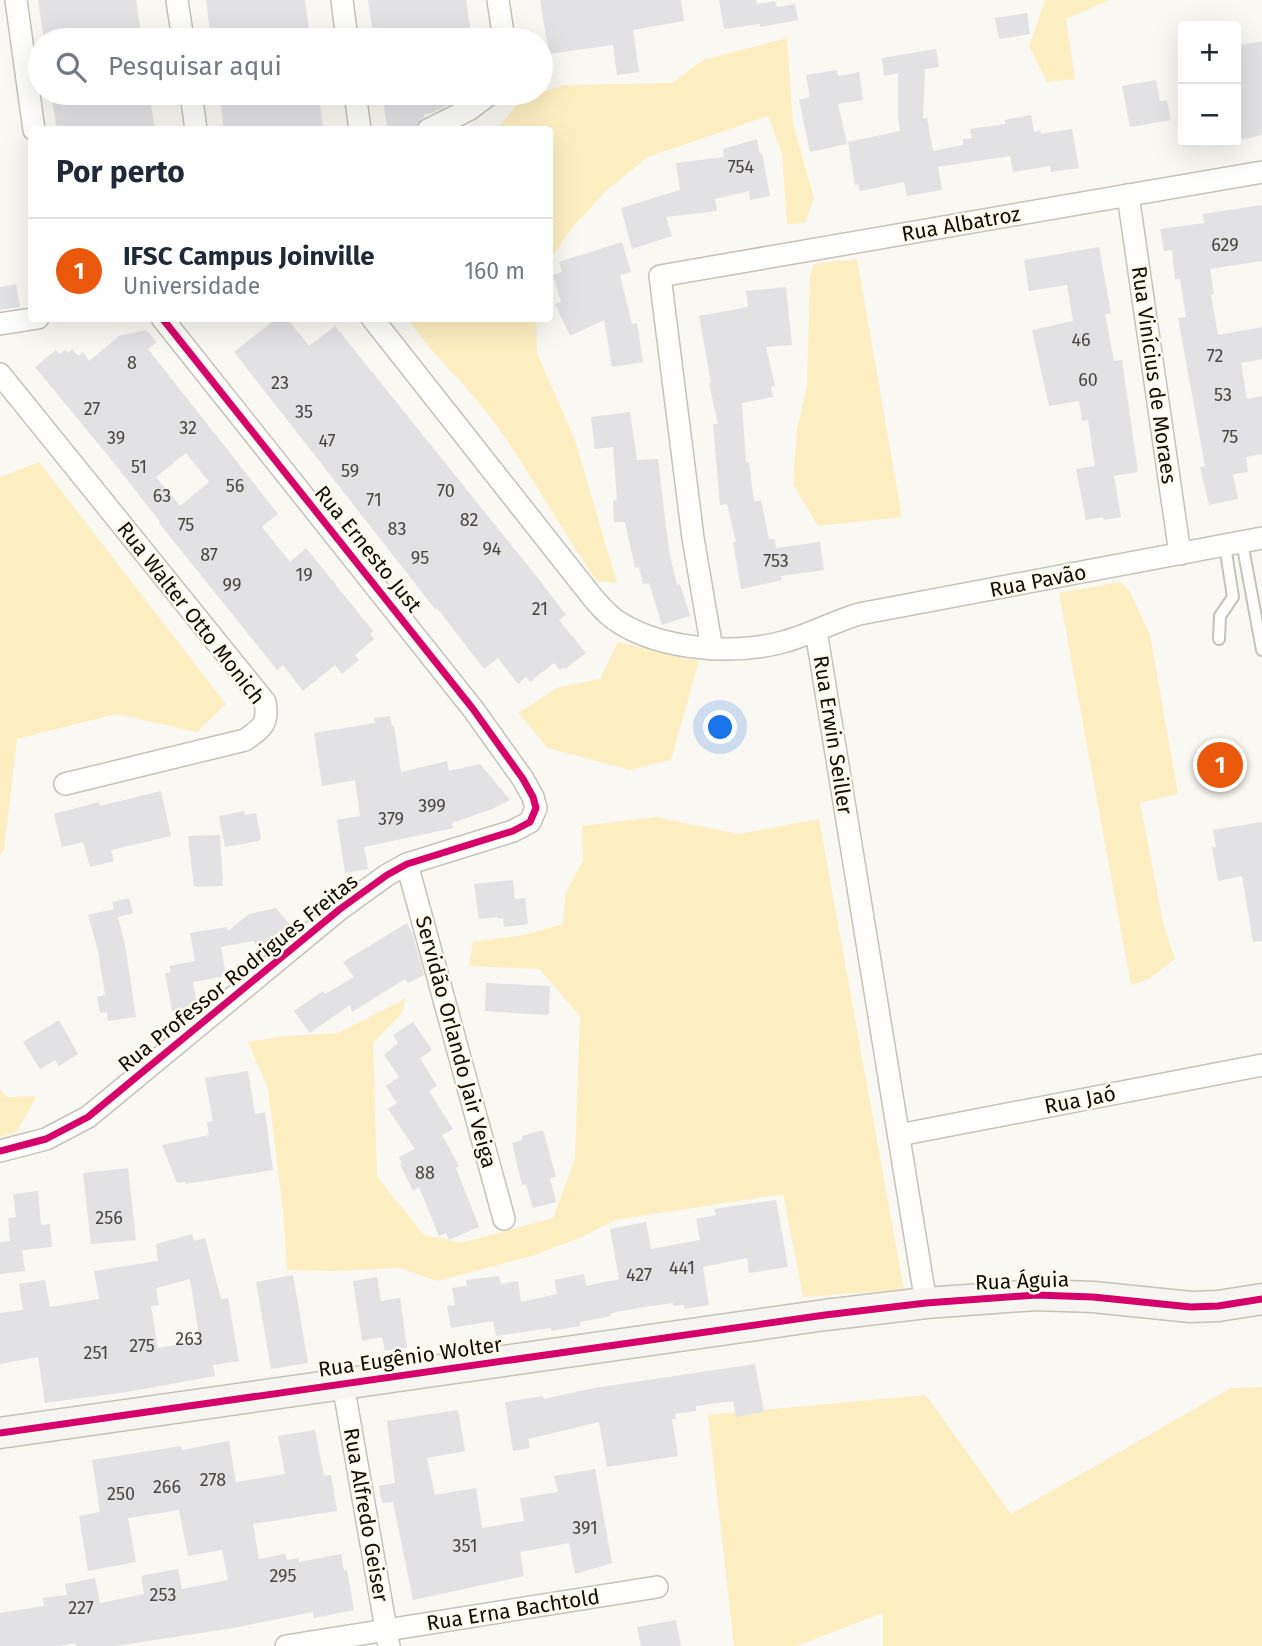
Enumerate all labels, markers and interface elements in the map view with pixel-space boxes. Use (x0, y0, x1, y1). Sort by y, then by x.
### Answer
map controls (1178, 21, 1241, 147)
button: + (1178, 21, 1241, 84)
search box (28, 28, 553, 105)
icon: search (52, 48, 90, 86)
text: Pesquisar aqui (108, 51, 282, 82)
button: − (1178, 84, 1241, 147)
text: Por perto (56, 154, 185, 190)
house number: 754 (728, 156, 755, 178)
street label: Rua Albatroz (900, 201, 1022, 247)
house number: 629 (1211, 234, 1239, 256)
text: IFSC Campus Joinville (123, 241, 375, 272)
text: 1 (74, 257, 84, 285)
text: 160 m (464, 257, 525, 285)
street label: Rua Vinícius de Moraes (1126, 265, 1182, 486)
text: Universidade (123, 272, 260, 300)
house number: 46 (1071, 329, 1091, 351)
house number: 72 (1207, 345, 1223, 367)
house number: 8 (127, 352, 137, 374)
house number: 60 (1078, 369, 1098, 391)
house number: 23 (271, 372, 289, 394)
house number: 53 (1214, 384, 1232, 406)
house number: 27 (84, 398, 100, 420)
house number: 35 (295, 401, 313, 423)
house number: 32 (179, 417, 197, 439)
house number: 75 (1222, 426, 1238, 448)
house number: 39 (107, 427, 125, 449)
house number: 47 (318, 430, 336, 452)
house number: 51 (131, 456, 147, 478)
house number: 59 (341, 460, 359, 482)
house number: 56 (226, 475, 244, 497)
street label: Rua Ernesto Just (309, 480, 427, 618)
house number: 70 (437, 480, 455, 502)
house number: 63 (153, 485, 171, 507)
house number: 71 (366, 489, 382, 511)
house number: 82 (460, 509, 478, 531)
house number: 75 (178, 514, 194, 536)
street label: Rua Walter Otto Monich (112, 516, 270, 710)
house number: 83 (388, 518, 406, 540)
house number: 94 (483, 538, 502, 560)
house number: 87 (200, 544, 218, 566)
house number: 95 (411, 547, 429, 569)
house number: 753 (763, 550, 789, 572)
street label: Rua Pavão (988, 559, 1088, 603)
house number: 19 (295, 564, 313, 586)
house number: 99 (223, 574, 241, 596)
house number: 21 (532, 598, 548, 620)
street label: Rua Erwin Seiller (808, 654, 858, 816)
your location (703, 710, 737, 744)
pin: 1 (1197, 739, 1243, 791)
house number: 399 (418, 795, 446, 817)
house number: 379 (378, 808, 404, 830)
street label: Rua Professor Rodrigues Freitas (113, 868, 363, 1078)
street label: Servidão Orlando Jair Veiga (410, 913, 502, 1171)
street label: Rua Jaó (1042, 1080, 1118, 1120)
house number: 88 (415, 1162, 435, 1184)
house number: 256 (95, 1207, 123, 1229)
house number: 441 (669, 1257, 695, 1279)
house number: 427 (626, 1264, 652, 1286)
street label: Rua Águia (974, 1266, 1070, 1296)
house number: 263 (175, 1328, 203, 1350)
street label: Rua Eugênio Wolter (316, 1331, 504, 1383)
house number: 275 (129, 1335, 155, 1357)
house number: 251 (84, 1342, 108, 1364)
street label: Rua Alfredo Geiser (338, 1426, 394, 1604)
house number: 278 (200, 1469, 226, 1491)
house number: 266 (153, 1476, 181, 1498)
house number: 250 (107, 1483, 135, 1505)
house number: 391 (572, 1517, 598, 1539)
house number: 351 (453, 1535, 477, 1557)
house number: 295 (269, 1565, 297, 1587)
street label: Rua Erna Bachtold (425, 1583, 601, 1637)
house number: 253 (150, 1584, 176, 1606)
house number: 227 (68, 1597, 94, 1619)

